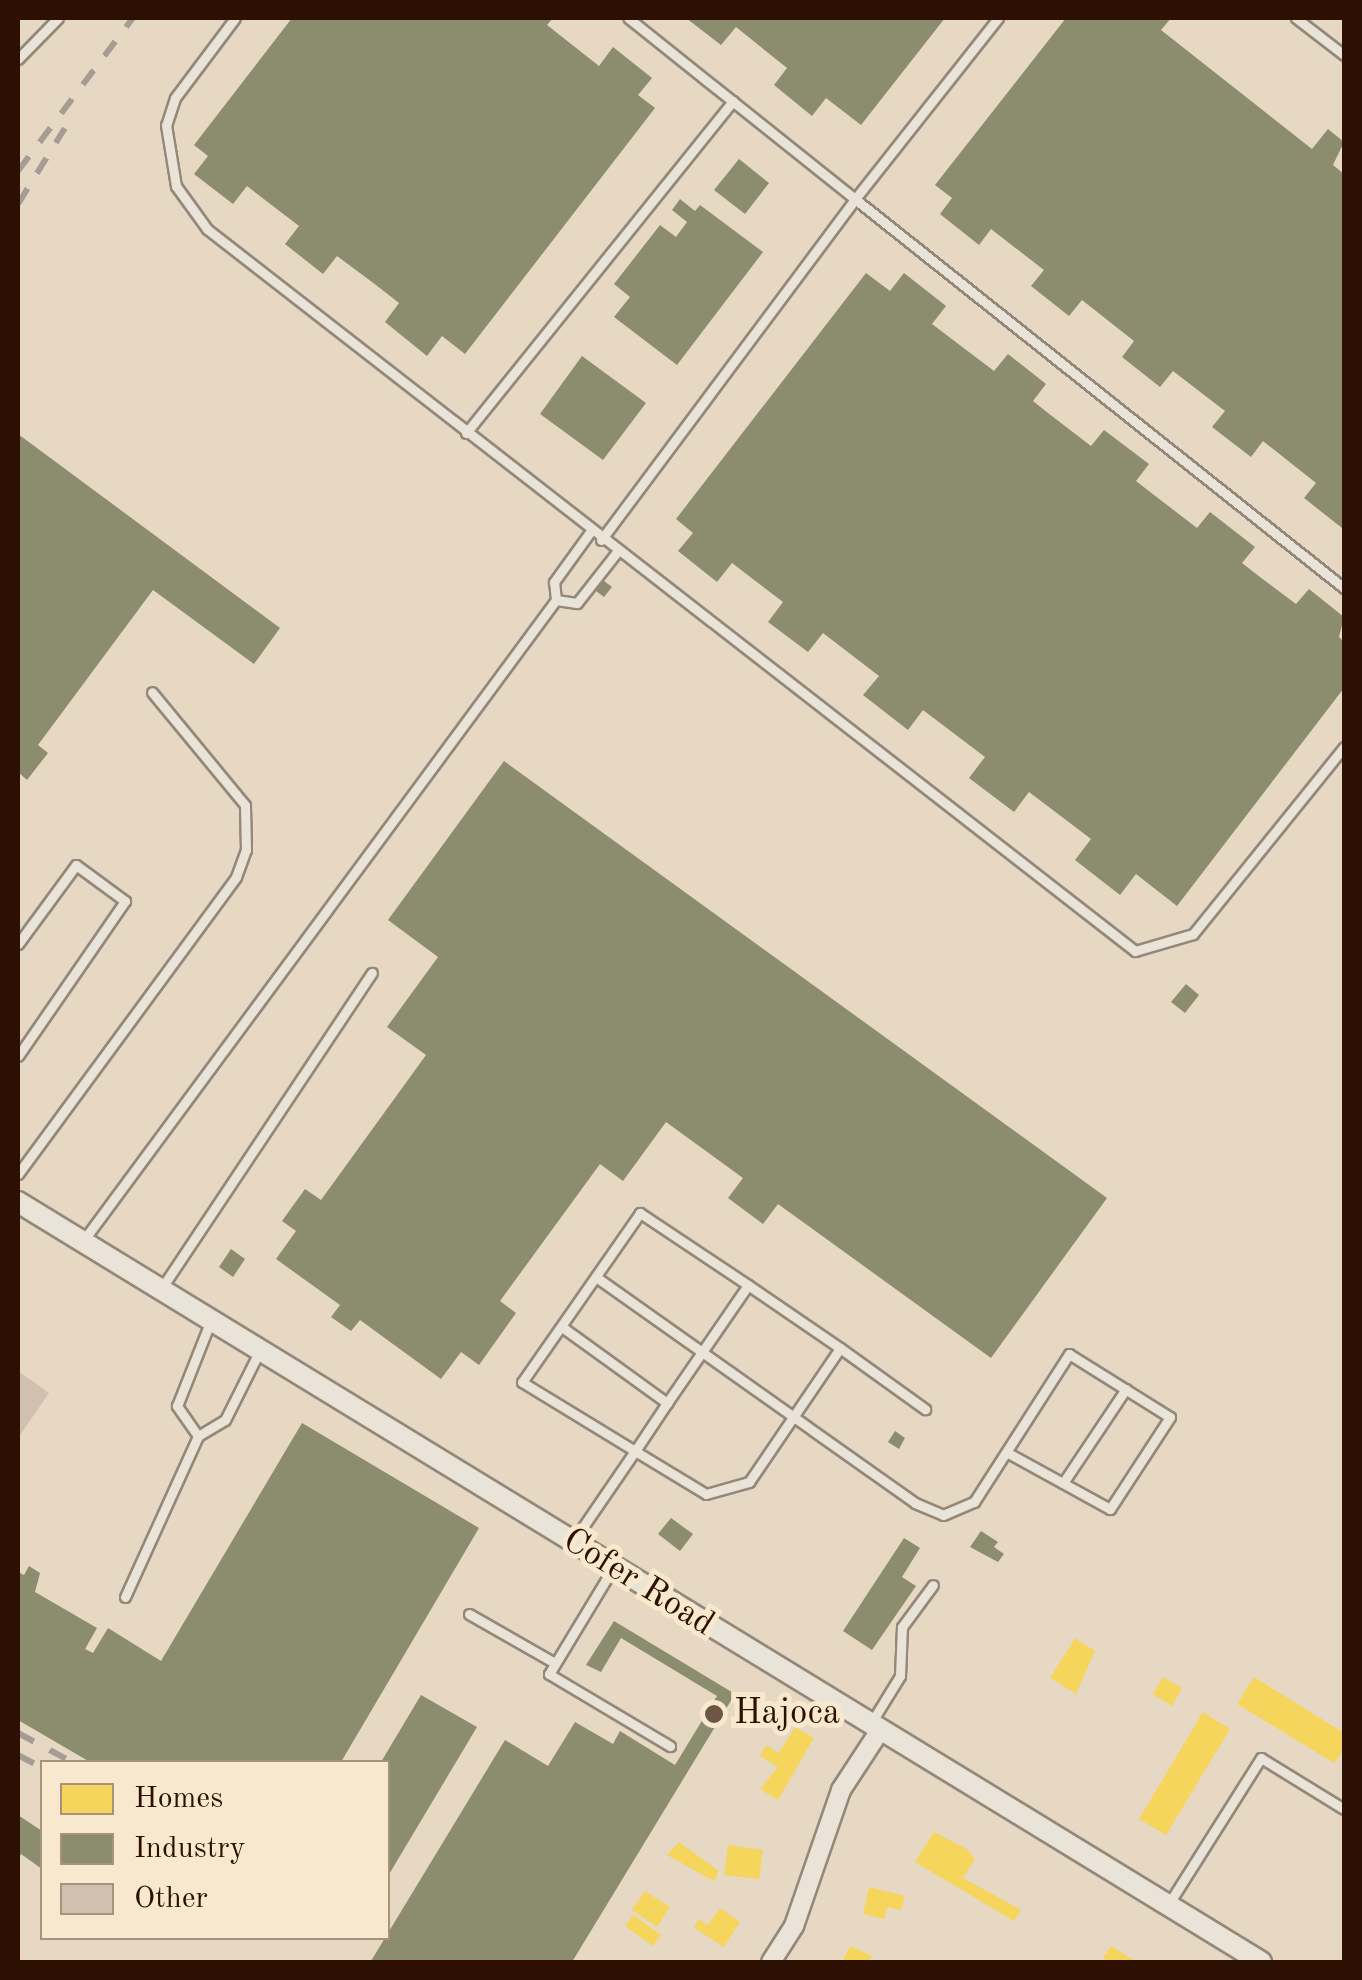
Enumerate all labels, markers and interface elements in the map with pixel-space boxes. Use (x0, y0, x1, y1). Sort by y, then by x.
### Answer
street label: Cofer Road (555, 1520, 721, 1646)
place label: Hajoca (734, 1693, 840, 1735)
marker: Hajoca (703, 1703, 725, 1725)
legend (40, 1760, 390, 1940)
text: Homes (134, 1784, 223, 1814)
text: Industry (134, 1834, 245, 1864)
text: Other (134, 1884, 208, 1914)

